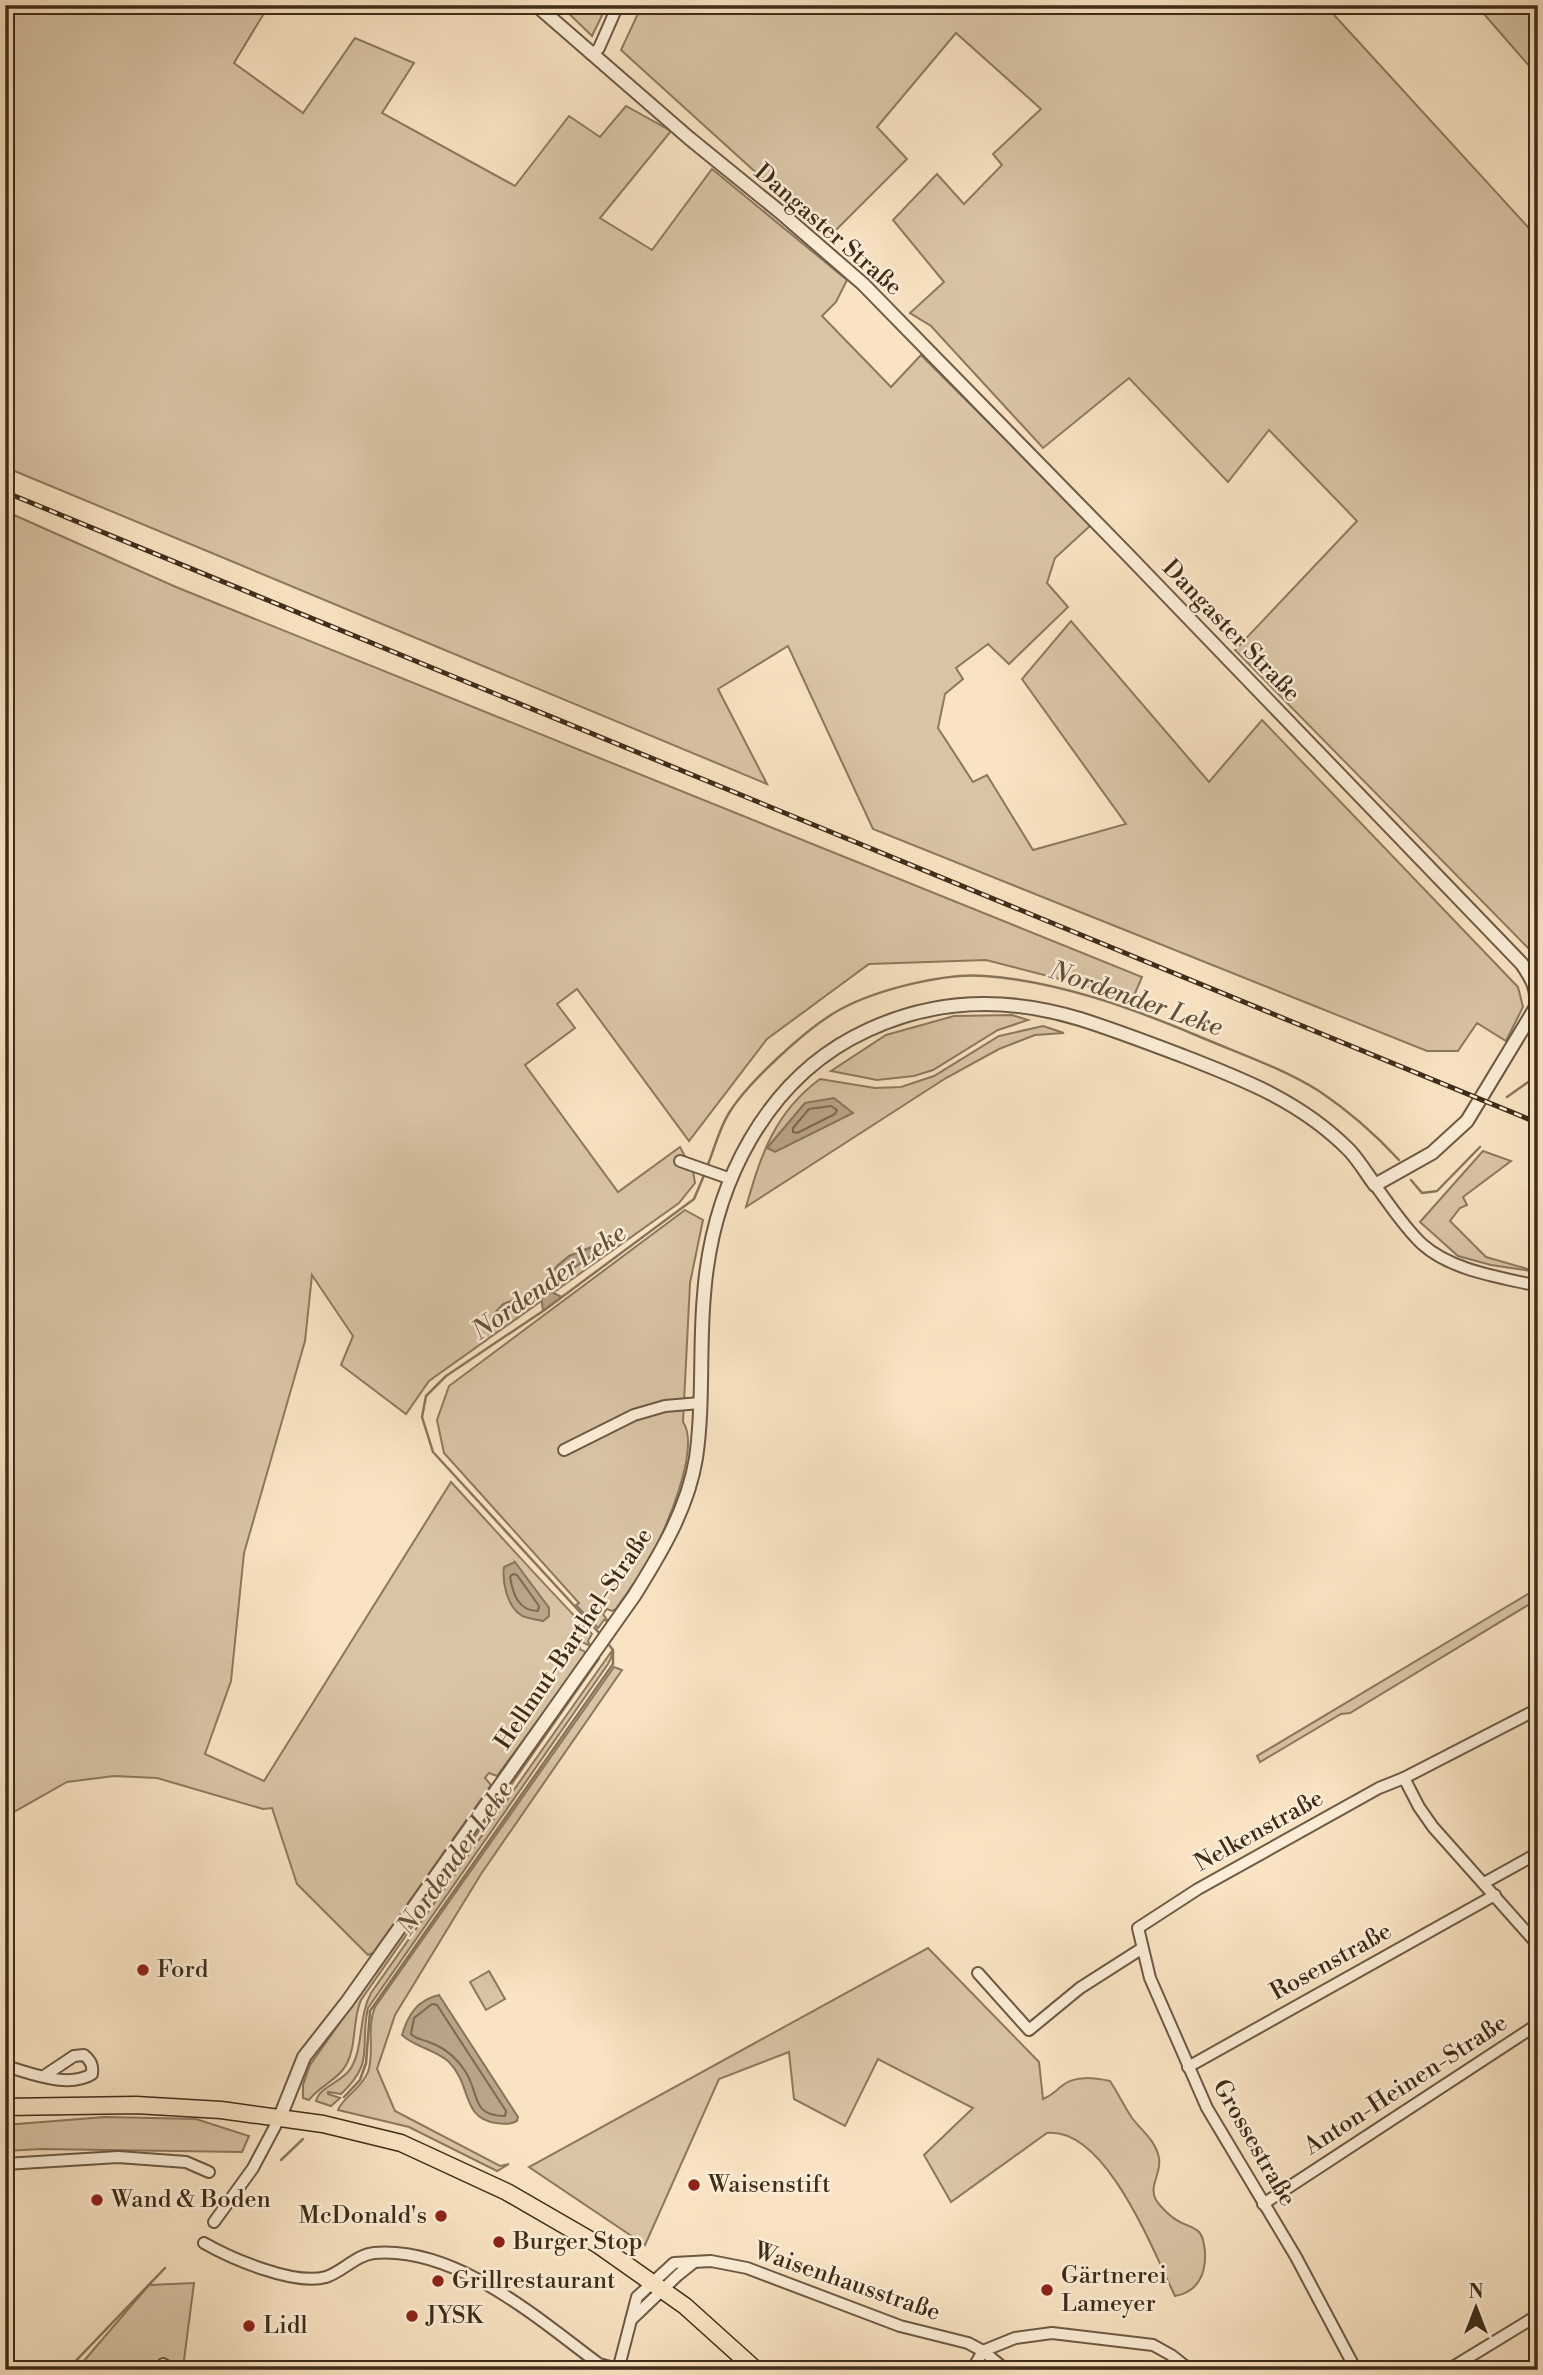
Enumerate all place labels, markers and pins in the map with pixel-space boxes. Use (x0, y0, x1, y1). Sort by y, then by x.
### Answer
place label: Ford (157, 1955, 209, 1985)
marker: Ford (135, 1962, 151, 1978)
place label: Waisenstift (707, 2170, 831, 2200)
marker: Waisenstift (686, 2177, 702, 2193)
place label: Wand & Boden (110, 2185, 271, 2215)
marker: Wand & Boden (89, 2192, 105, 2208)
place label: McDonald's (298, 2201, 427, 2231)
marker: McDonald's (433, 2208, 449, 2224)
place label: Burger Stop (512, 2227, 643, 2257)
marker: Burger Stop (491, 2234, 507, 2250)
place label: Gärtnerei Lameyer (1061, 2261, 1167, 2319)
place label: Grillrestaurant (452, 2266, 616, 2296)
marker: Grillrestaurant (430, 2273, 446, 2289)
marker: Gärtnerei Lameyer (1039, 2282, 1055, 2298)
place label: JYSK (425, 2301, 485, 2331)
marker: JYSK (404, 2308, 420, 2324)
place label: Lidl (263, 2311, 308, 2341)
marker: Lidl (241, 2318, 257, 2334)

